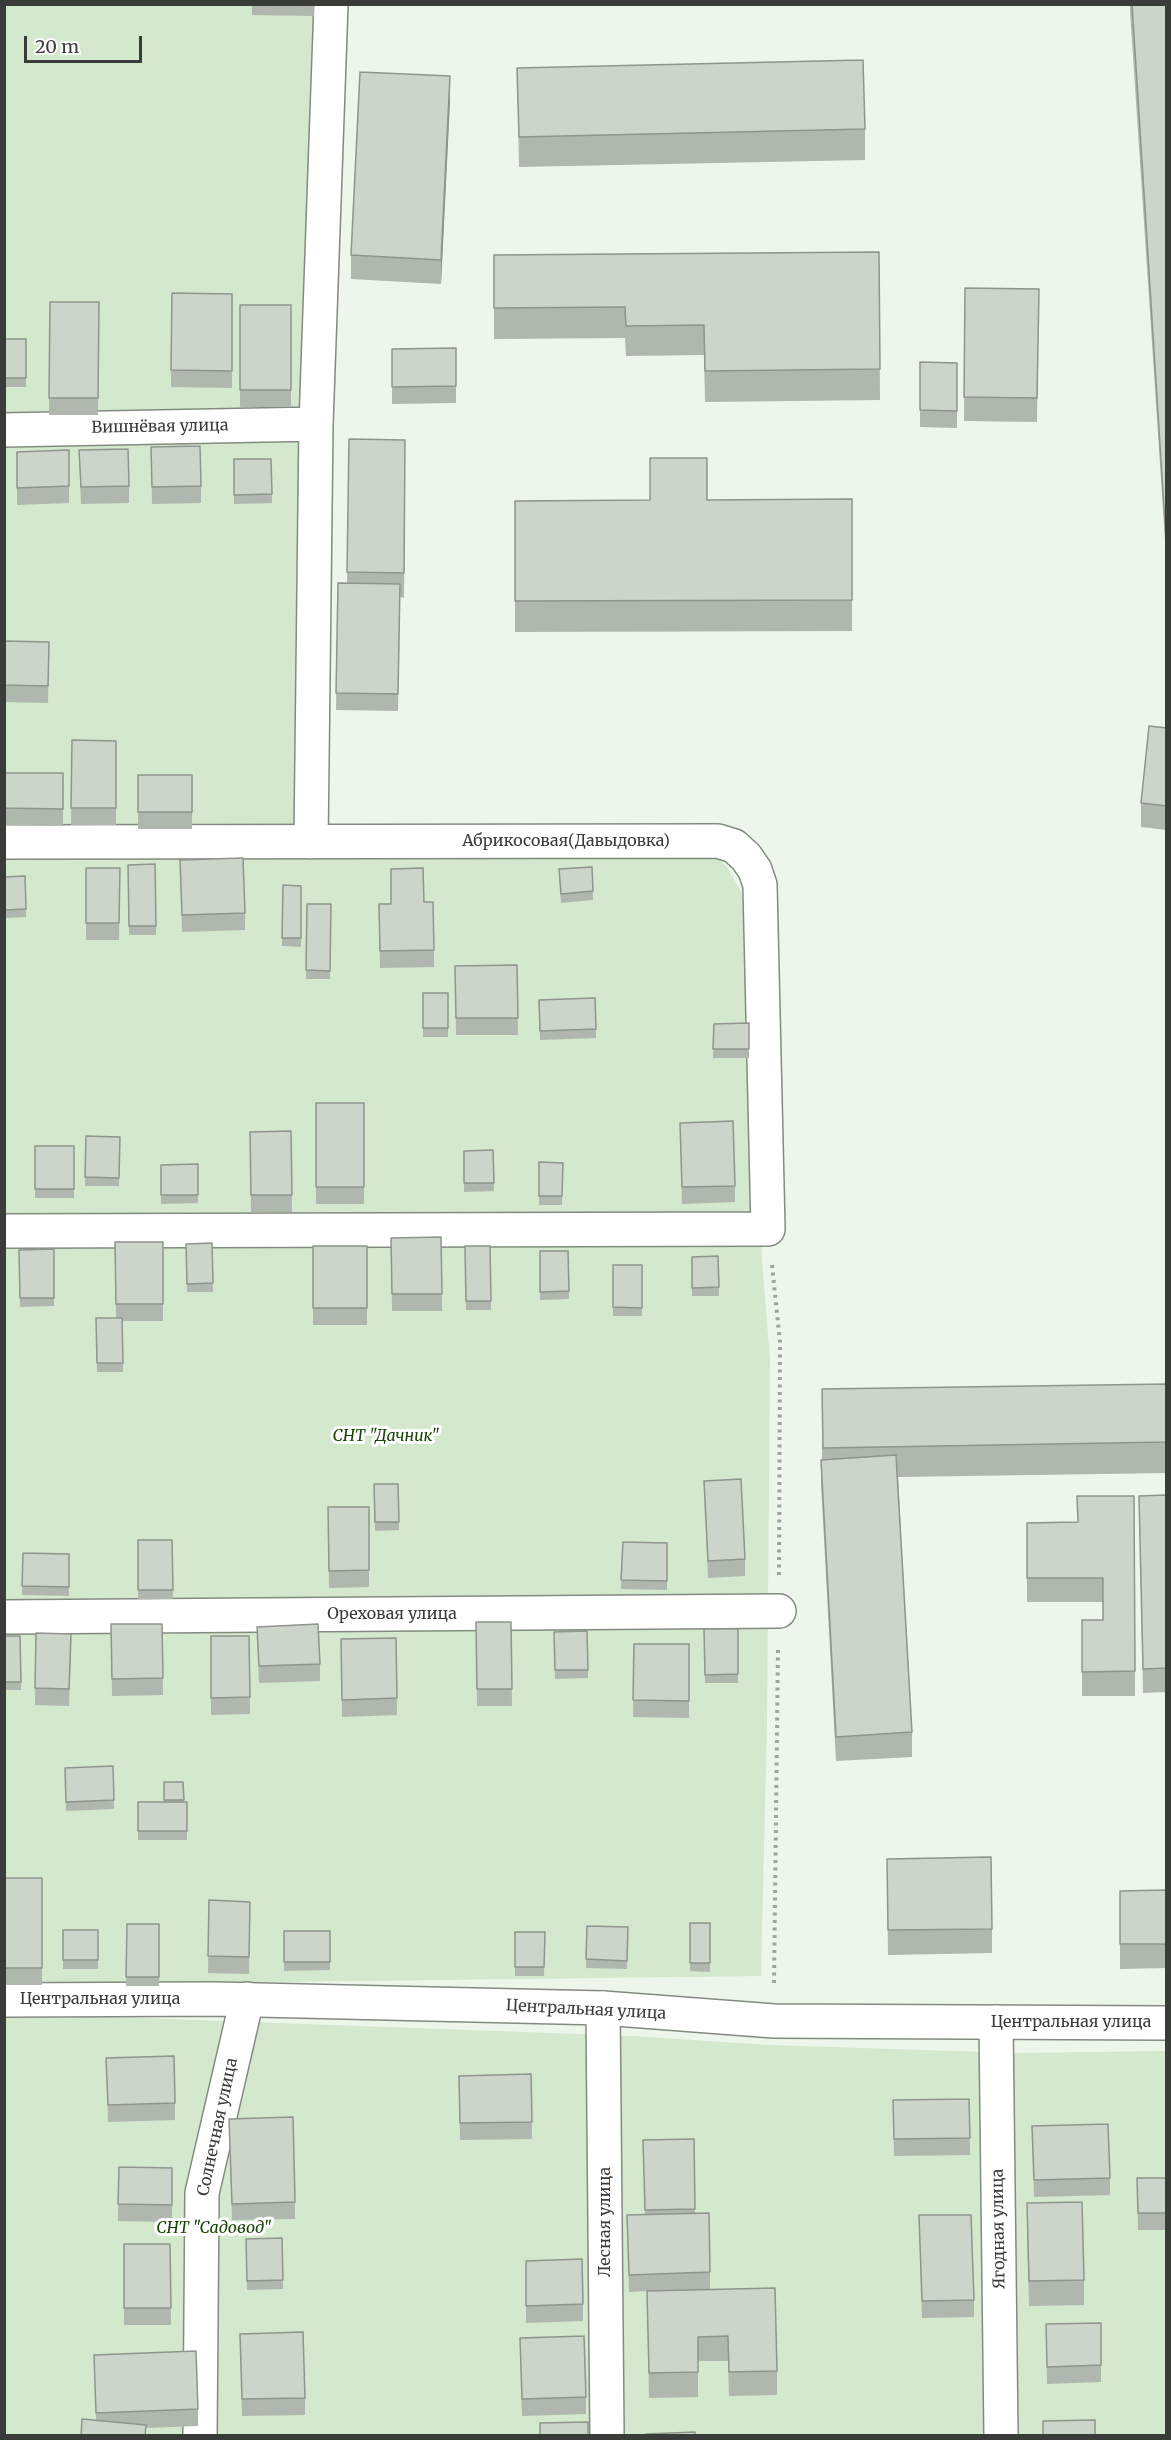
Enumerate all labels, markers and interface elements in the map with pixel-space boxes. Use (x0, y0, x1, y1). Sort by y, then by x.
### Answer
scale bar (27, 24, 146, 62)
text: 20 m (35, 35, 79, 58)
street label: Вишнёвая улица (91, 416, 229, 438)
street label: Абрикосовая(Давыдовка) (462, 831, 670, 851)
park label: СНТ "Дачник" (333, 1426, 439, 1446)
street label: Ореховая улица (327, 1604, 457, 1624)
street label: Центральная улица (20, 1989, 180, 2009)
street label: Центральная улица (505, 1996, 667, 2024)
street label: Центральная улица (991, 2012, 1151, 2032)
street label: Солнечная улица (194, 2056, 242, 2198)
street label: Лесная улица (595, 2167, 615, 2277)
street label: Ягодная улица (988, 2169, 1010, 2289)
park label: СНТ "Садовод" (156, 2218, 272, 2238)

